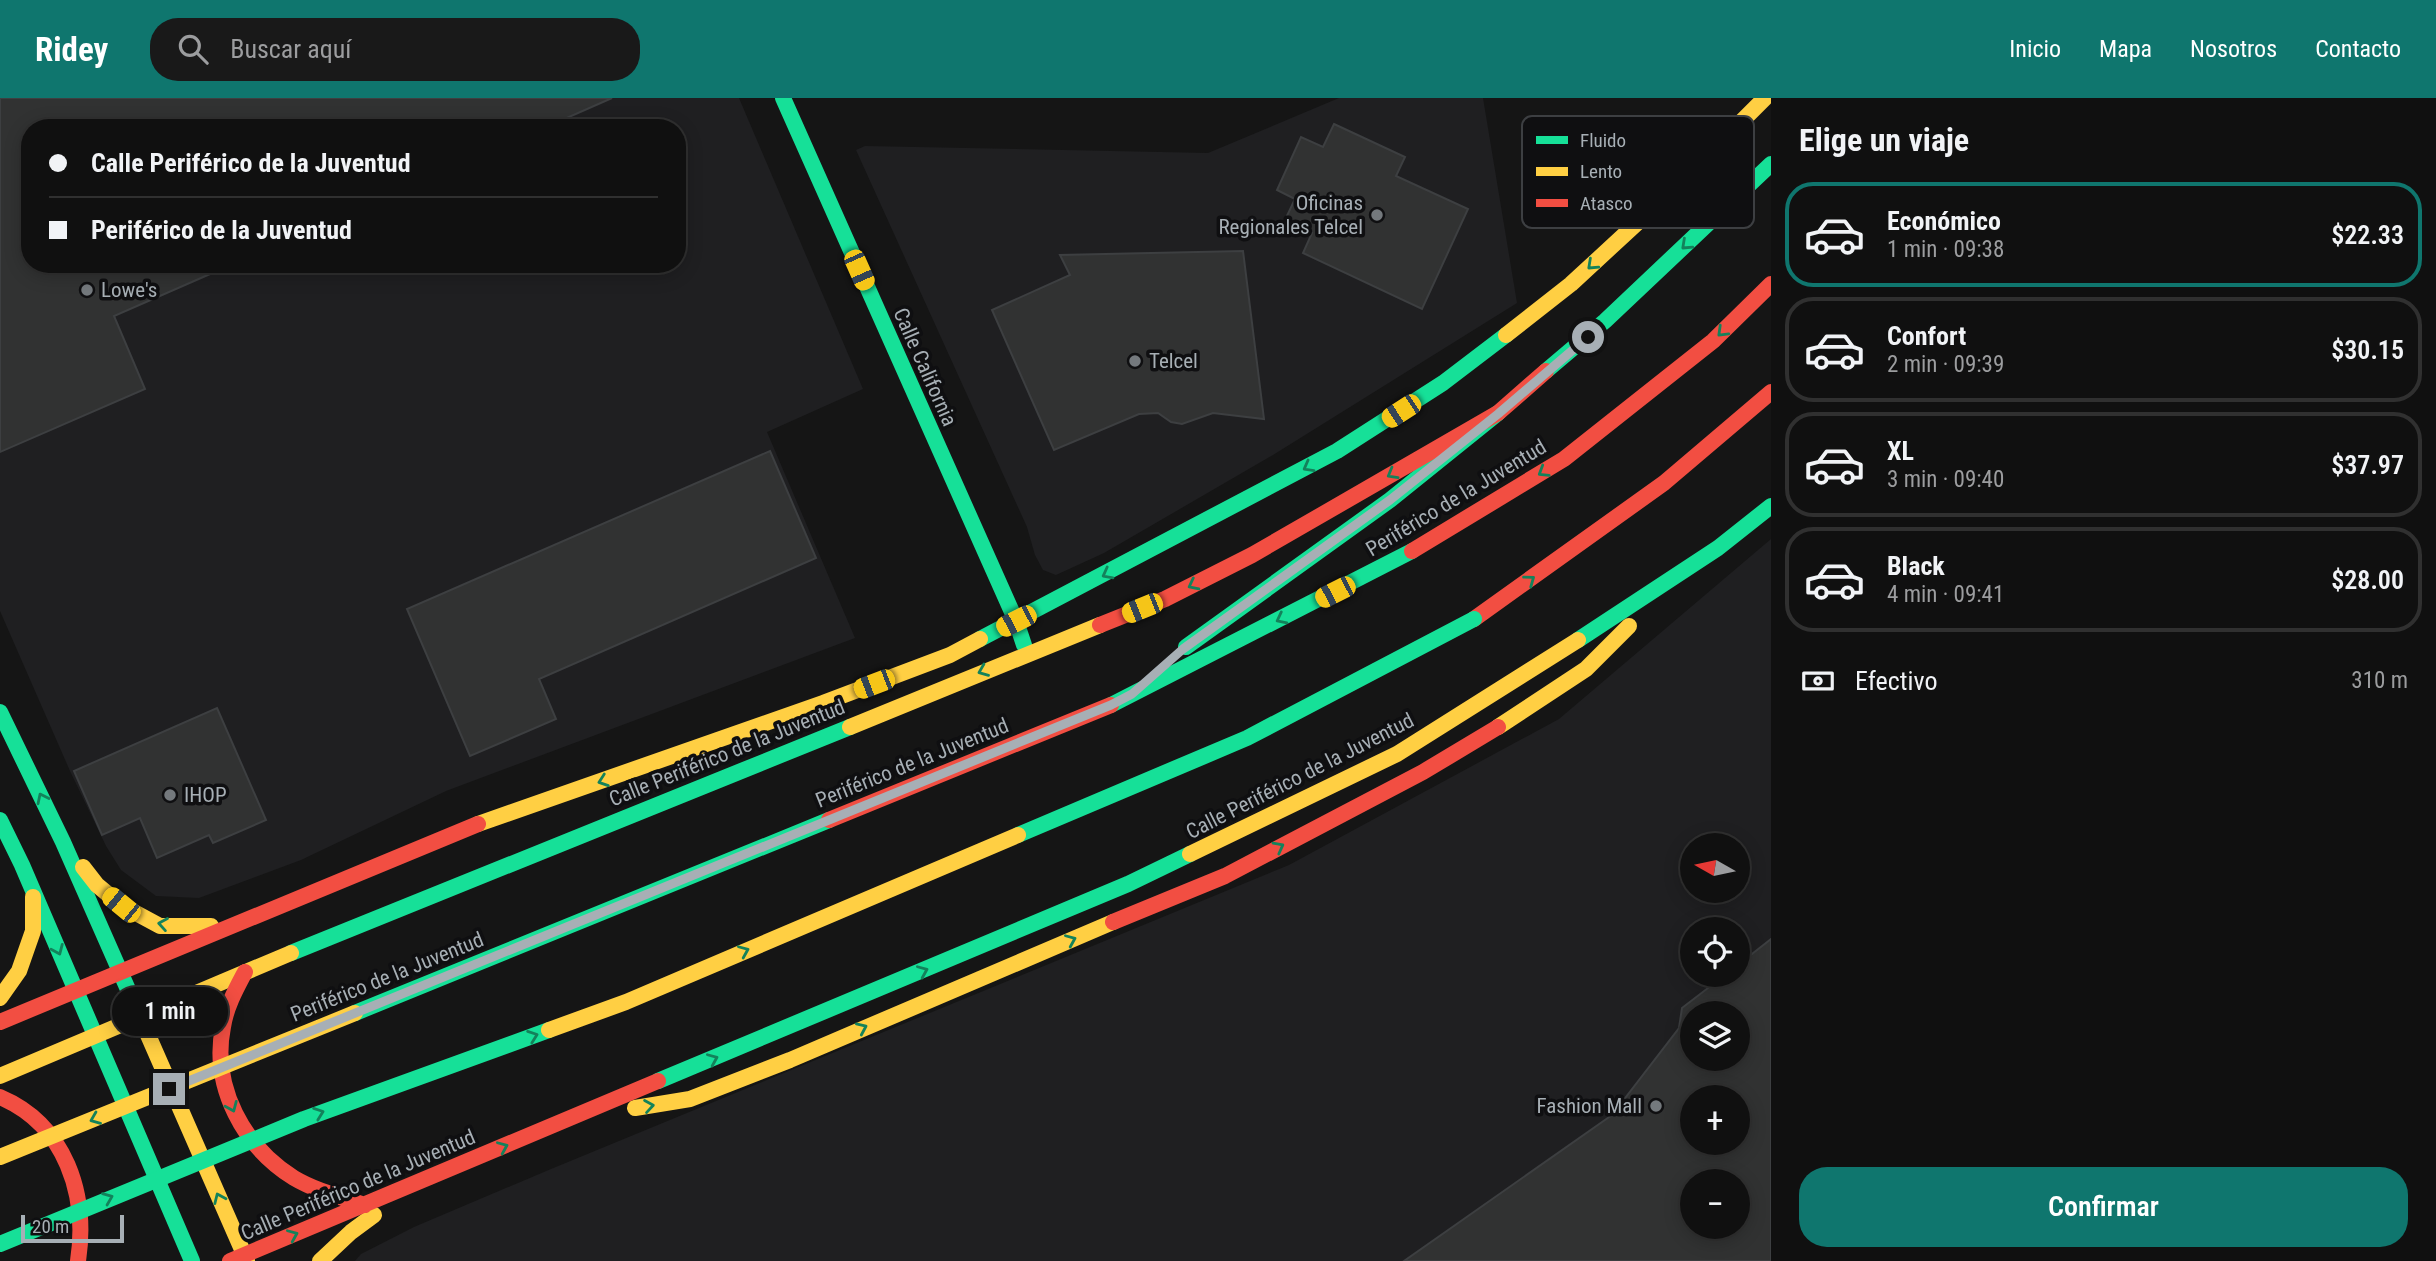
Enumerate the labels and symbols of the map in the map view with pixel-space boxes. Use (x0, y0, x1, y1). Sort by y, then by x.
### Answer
legend (1522, 116, 1754, 228)
text: Fluido (1580, 129, 1626, 152)
text: Lento (1580, 160, 1622, 183)
place label: Oficinas Regionales Telcel (1218, 191, 1363, 239)
text: Atasco (1580, 192, 1633, 215)
marker: Oficinas Regionales Telcel (1369, 207, 1385, 223)
one-way arrow (1681, 237, 1694, 250)
car (841, 247, 878, 293)
one-way arrow (1587, 256, 1600, 269)
place label: Lowe's (101, 278, 157, 302)
marker: Lowe's (79, 282, 95, 298)
street label: Calle California (888, 304, 962, 430)
route start (1572, 321, 1604, 353)
one-way arrow (1718, 324, 1731, 337)
place label: Telcel (1149, 349, 1198, 373)
marker: Telcel (1127, 353, 1143, 369)
car (1378, 391, 1425, 431)
street label: Periférico de la Juventud (1362, 435, 1550, 561)
one-way arrow (1303, 459, 1315, 472)
one-way arrow (1538, 464, 1551, 477)
one-way arrow (1387, 466, 1399, 479)
one-way arrow (1102, 566, 1114, 579)
car (1312, 573, 1359, 611)
one-way arrow (1188, 576, 1200, 590)
one-way arrow (1522, 576, 1535, 588)
car (1119, 590, 1166, 626)
car (993, 602, 1040, 640)
one-way arrow (1276, 611, 1288, 625)
one-way arrow (978, 663, 990, 677)
car (851, 667, 898, 701)
street label: Calle Periférico de la Juventud (606, 695, 848, 811)
street label: Calle Periférico de la Juventud (1182, 708, 1418, 844)
street label: Periférico de la Juventud (812, 713, 1012, 813)
one-way arrow (597, 773, 610, 787)
place label: IHOP (184, 783, 227, 807)
marker: IHOP (162, 787, 178, 803)
one-way arrow (37, 793, 51, 805)
north arrow (1680, 833, 1750, 903)
one-way arrow (1272, 842, 1284, 856)
car (99, 884, 144, 926)
one-way arrow (158, 917, 170, 932)
street label: Periférico de la Juventud (287, 927, 487, 1027)
one-way arrow (1065, 934, 1077, 948)
one-way arrow (50, 942, 64, 955)
one-way arrow (737, 946, 749, 960)
one-way arrow (916, 965, 928, 979)
callout: 1 min (111, 988, 227, 1037)
one-way arrow (855, 1022, 867, 1036)
one-way arrow (526, 1030, 538, 1044)
one-way arrow (706, 1053, 718, 1067)
route end (153, 1073, 185, 1105)
place label: Fashion Mall (1537, 1094, 1642, 1118)
one-way arrow (643, 1098, 655, 1113)
marker: Fashion Mall (1648, 1098, 1664, 1114)
one-way arrow (224, 1100, 238, 1112)
one-way arrow (312, 1107, 324, 1121)
one-way arrow (89, 1111, 102, 1125)
street label: Calle Periférico de la Juventud (237, 1125, 479, 1245)
one-way arrow (496, 1141, 508, 1155)
one-way arrow (101, 1193, 113, 1207)
one-way arrow (213, 1193, 227, 1206)
scale bar (21, 1212, 124, 1244)
one-way arrow (287, 1229, 299, 1243)

